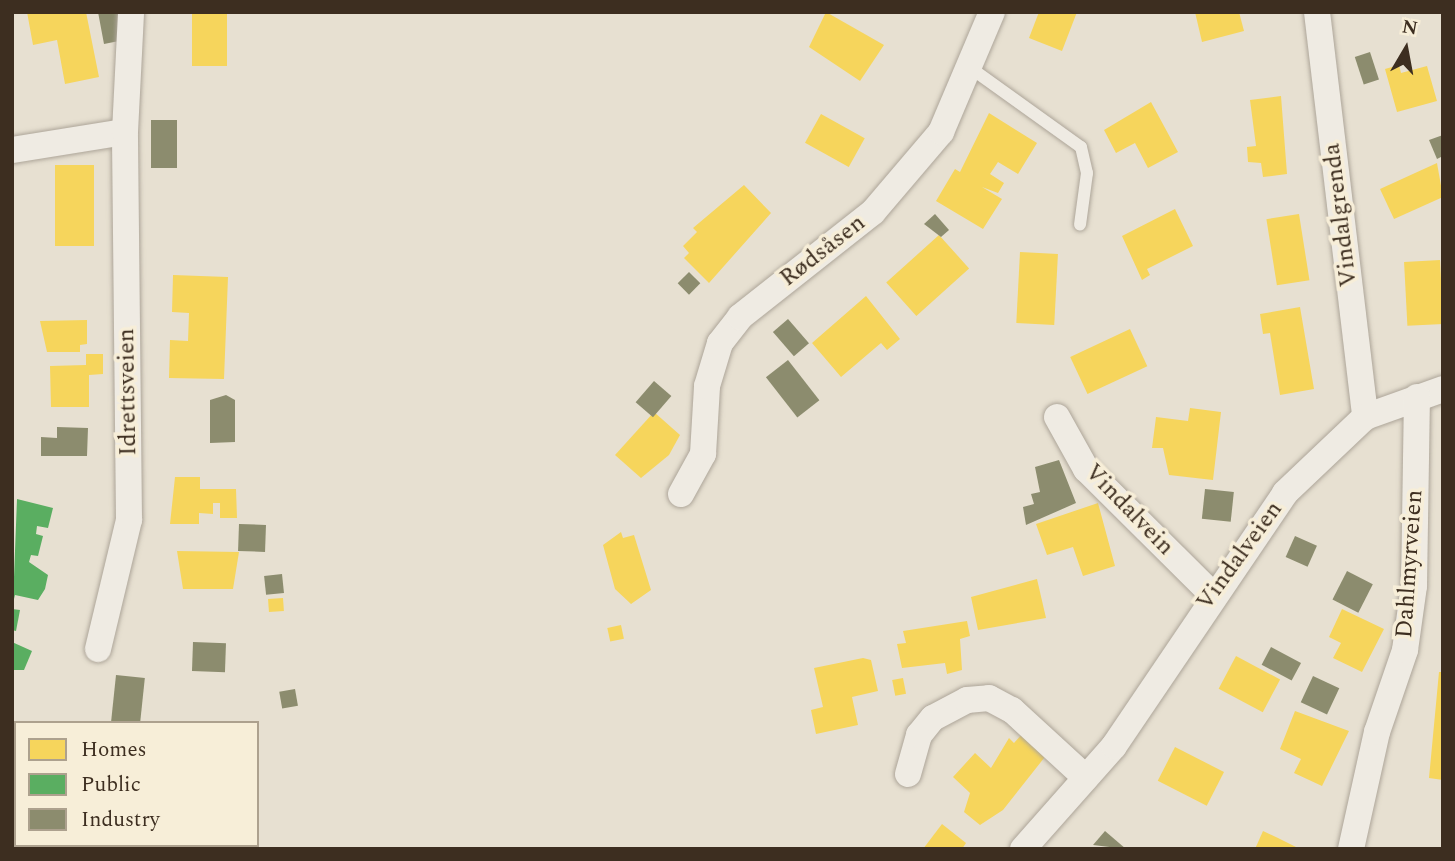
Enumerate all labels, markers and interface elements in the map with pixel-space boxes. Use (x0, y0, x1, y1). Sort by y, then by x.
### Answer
text: N (1400, 12, 1420, 43)
north arrow (1371, 14, 1441, 84)
street label: Vindalgrenda (1318, 142, 1364, 288)
street label: Rødsåsen (775, 209, 871, 293)
street label: Idrettsveien (112, 328, 144, 456)
street label: Vindalvein (1078, 458, 1180, 562)
street label: Dahlmyrveien (1390, 489, 1430, 639)
street label: Vindalveien (1191, 496, 1289, 616)
legend (14, 721, 259, 847)
text: Homes (81, 734, 147, 766)
text: Public (81, 769, 141, 801)
text: Industry (81, 804, 160, 836)

